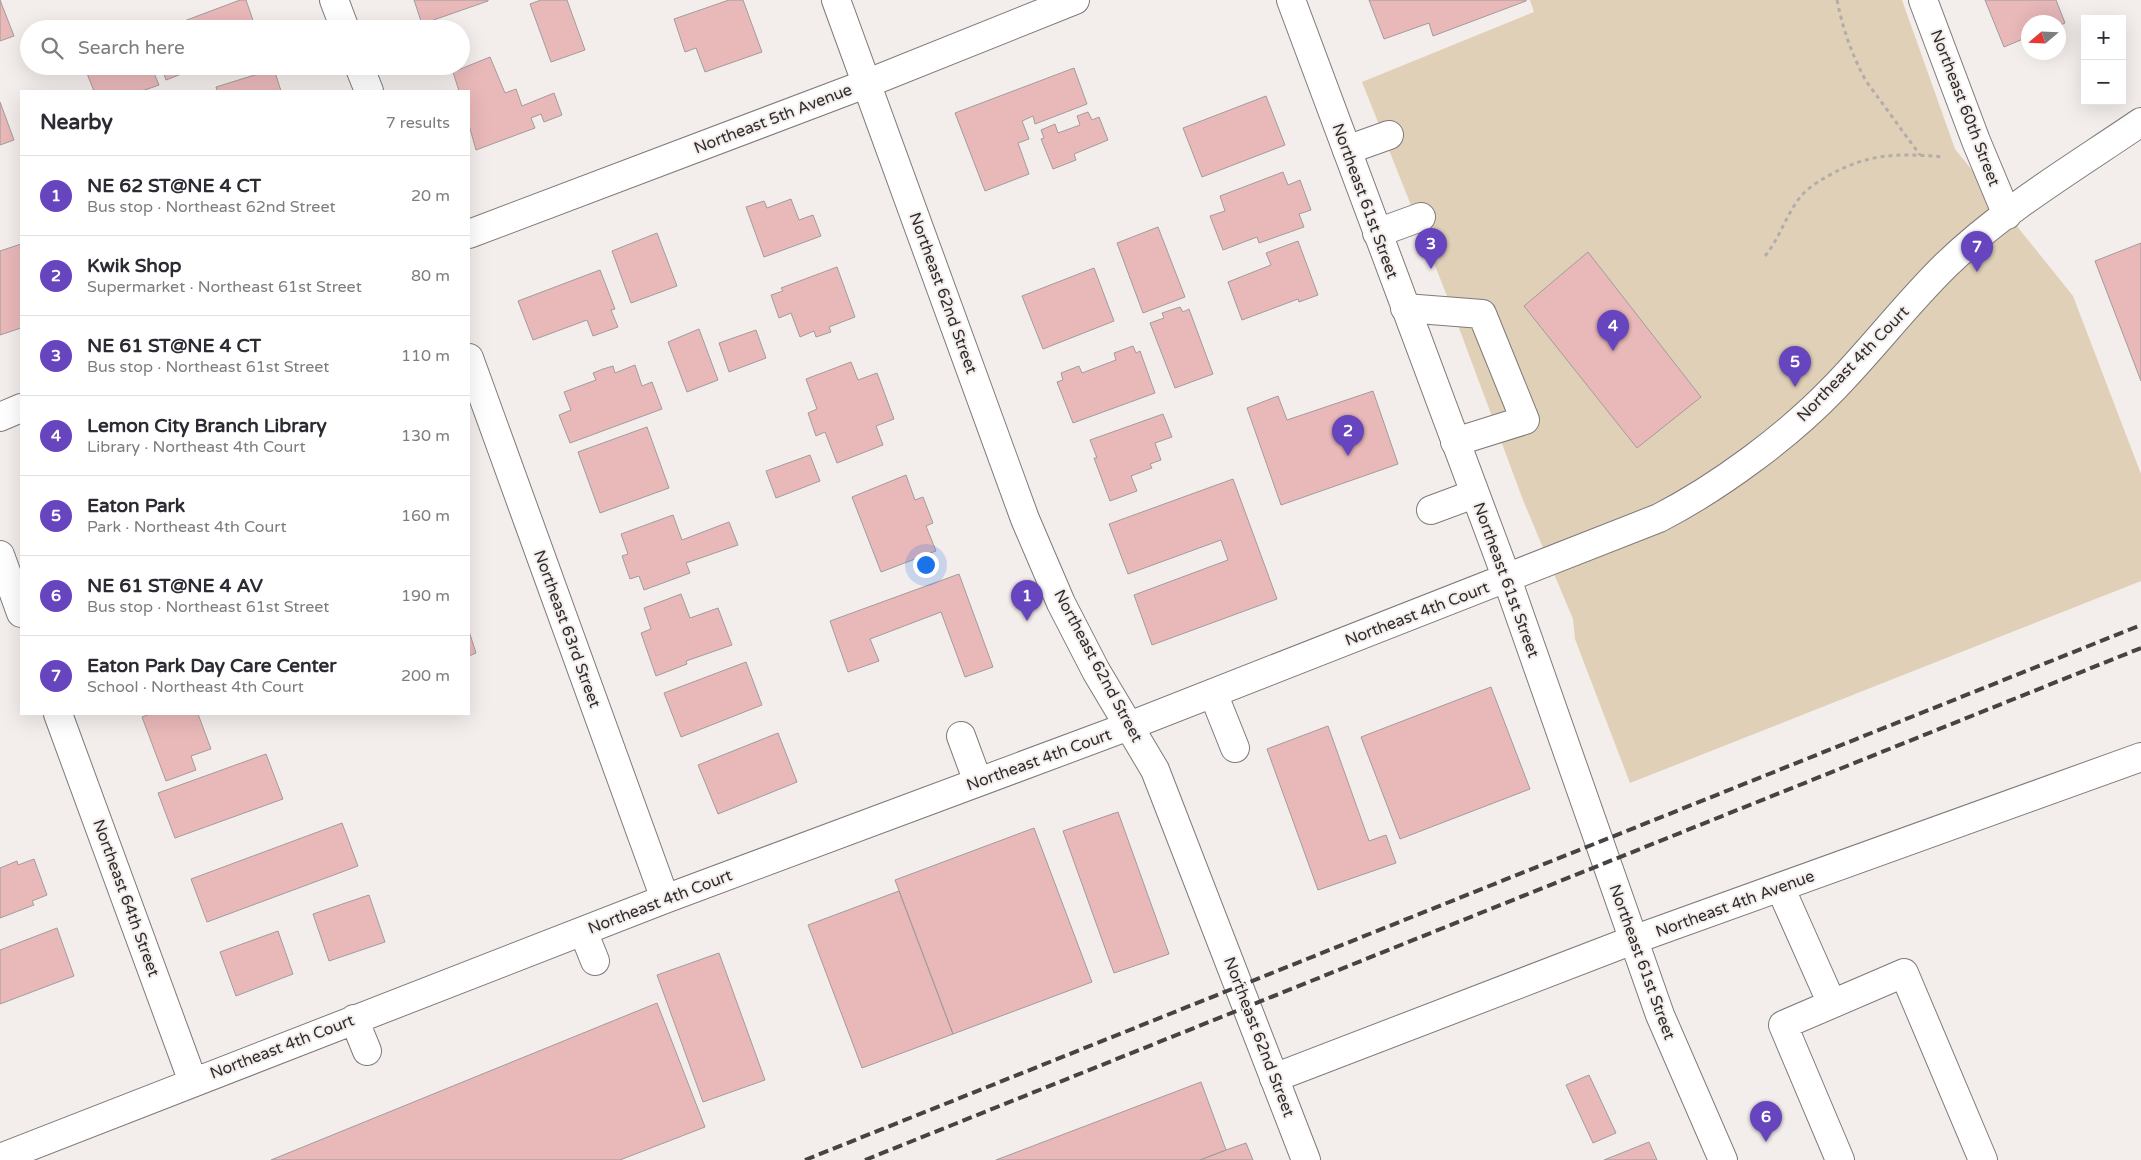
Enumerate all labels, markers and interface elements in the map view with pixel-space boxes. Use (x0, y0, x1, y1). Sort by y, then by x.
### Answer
north arrow (2021, 15, 2066, 60)
map controls (2081, 15, 2126, 105)
button: + (2081, 15, 2126, 60)
search box (20, 20, 470, 75)
street label: Northeast 60th Street (1926, 27, 2004, 189)
icon: search (38, 34, 66, 62)
text: Search here (78, 37, 185, 59)
button: − (2081, 60, 2126, 105)
street label: Northeast 5th Avenue (691, 80, 855, 158)
text: Nearby (40, 110, 113, 135)
text: 7 results (386, 113, 450, 133)
street label: Northeast 61st Street (1328, 121, 1402, 281)
text: NE 62 ST@NE 4 CT (87, 175, 261, 197)
text: 1 (51, 186, 61, 206)
text: 20 m (411, 186, 450, 206)
text: Bus stop · Northeast 62nd Street (87, 197, 336, 217)
street label: Northeast 62nd Street (905, 210, 981, 376)
pin: 3 (1415, 228, 1447, 269)
pin: 7 (1961, 231, 1993, 272)
text: Kwik Shop (87, 255, 181, 277)
text: 2 (51, 266, 61, 286)
text: 80 m (411, 266, 450, 286)
text: Supermarket · Northeast 61st Street (87, 277, 362, 297)
street label: Northeast 4th Court (1793, 302, 1913, 426)
pin: 4 (1597, 310, 1629, 351)
text: NE 61 ST@NE 4 CT (87, 335, 261, 357)
text: 3 (51, 346, 61, 366)
text: 110 m (401, 346, 450, 366)
pin: 5 (1779, 346, 1811, 387)
text: Bus stop · Northeast 61st Street (87, 357, 329, 377)
text: Lemon City Branch Library (87, 415, 327, 437)
pin: 2 (1332, 415, 1364, 456)
text: 4 (51, 426, 61, 446)
text: 130 m (401, 426, 450, 446)
text: Library · Northeast 4th Court (87, 437, 306, 457)
text: Eaton Park (87, 495, 185, 517)
street label: Northeast 61st Street (1469, 500, 1543, 660)
text: 5 (51, 506, 61, 526)
text: 160 m (401, 506, 450, 526)
text: Park · Northeast 4th Court (87, 517, 287, 537)
street label: Northeast 63rd Street (529, 547, 605, 711)
your location (913, 552, 939, 578)
text: NE 61 ST@NE 4 AV (87, 575, 263, 597)
street label: Northeast 4th Court (1342, 577, 1492, 651)
pin: 1 (1011, 580, 1043, 621)
text: 6 (51, 586, 61, 606)
text: 190 m (401, 586, 450, 606)
street label: Northeast 62nd Street (1049, 586, 1147, 746)
text: Bus stop · Northeast 61st Street (87, 597, 329, 617)
text: Eaton Park Day Care Center (87, 655, 337, 677)
text: 7 (51, 666, 61, 686)
text: 200 m (401, 666, 450, 686)
text: School · Northeast 4th Court (87, 677, 304, 697)
street label: Northeast 4th Court (964, 724, 1114, 796)
street label: Northeast 64th Street (88, 817, 164, 979)
street label: Northeast 4th Court (585, 865, 735, 939)
street label: Northeast 4th Avenue (1653, 866, 1817, 942)
street label: Northeast 61st Street (1605, 882, 1679, 1042)
street label: Northeast 62nd Street (1219, 954, 1299, 1120)
street label: Northeast 4th Court (207, 1010, 357, 1084)
pin: 6 (1750, 1101, 1782, 1142)

